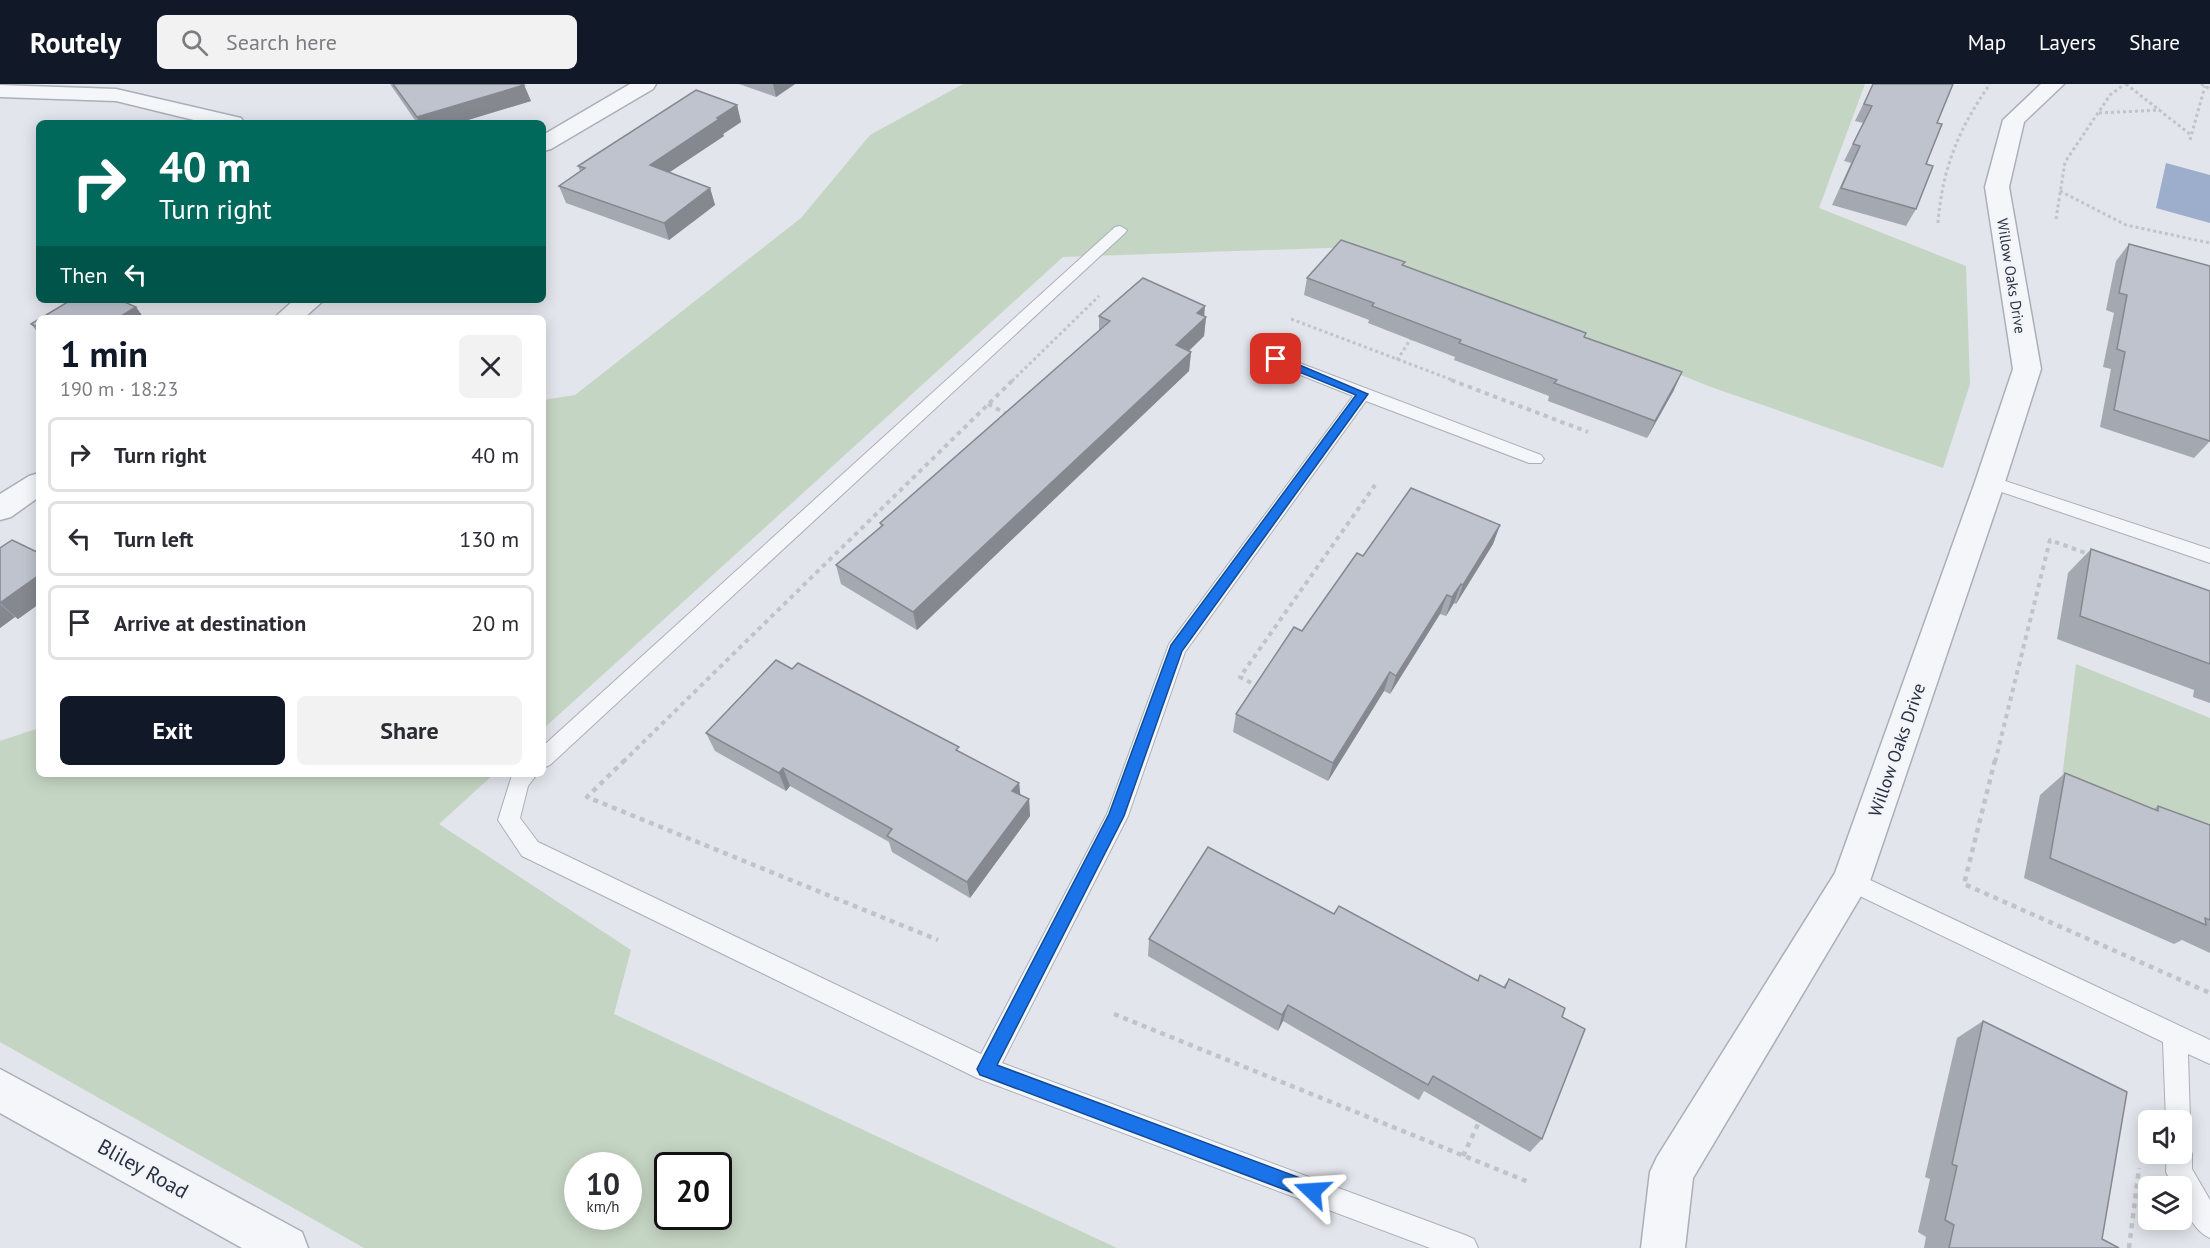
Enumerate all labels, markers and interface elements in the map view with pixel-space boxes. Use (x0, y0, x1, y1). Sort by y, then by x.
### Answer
search box (157, 15, 577, 69)
text: Routely (30, 24, 121, 61)
icon: search (178, 26, 211, 59)
text: Search here (226, 28, 337, 56)
text: Map (1968, 29, 2006, 56)
text: Layers (2039, 29, 2096, 56)
text: Share (2129, 29, 2180, 56)
text: 40 m (159, 139, 251, 194)
icon: right (60, 144, 138, 222)
text: Turn right (159, 192, 272, 226)
street label: Willow Oaks Drive (1993, 217, 2030, 335)
icon: left (119, 258, 152, 291)
text: Then (60, 261, 107, 289)
text: 1 min (60, 330, 148, 377)
pin (1250, 333, 1301, 384)
button: close (459, 335, 522, 398)
icon: arrive (1259, 342, 1292, 375)
text: 190 m · 18:23 (60, 376, 178, 402)
icon: right (63, 438, 96, 471)
text: Turn right (114, 441, 206, 469)
text: 40 m (471, 441, 519, 469)
icon: left (63, 522, 96, 555)
text: Turn left (114, 525, 194, 553)
text: 130 m (459, 525, 519, 553)
icon: arrive (63, 606, 96, 639)
text: Arrive at destination (114, 609, 306, 637)
text: 20 m (471, 609, 519, 637)
street label: Willow Oaks Drive (1863, 680, 1930, 820)
button: Exit (60, 696, 285, 765)
button: Share (297, 696, 522, 765)
map controls (2138, 1110, 2192, 1230)
button: sound (2138, 1110, 2192, 1164)
street label: Bliley Road (93, 1133, 193, 1204)
speed limit sign: 20 (654, 1152, 732, 1230)
position arrow (1280, 1159, 1344, 1223)
text: 10 (586, 1164, 620, 1203)
button: layers (2138, 1176, 2192, 1230)
text: km/h (587, 1197, 619, 1216)

